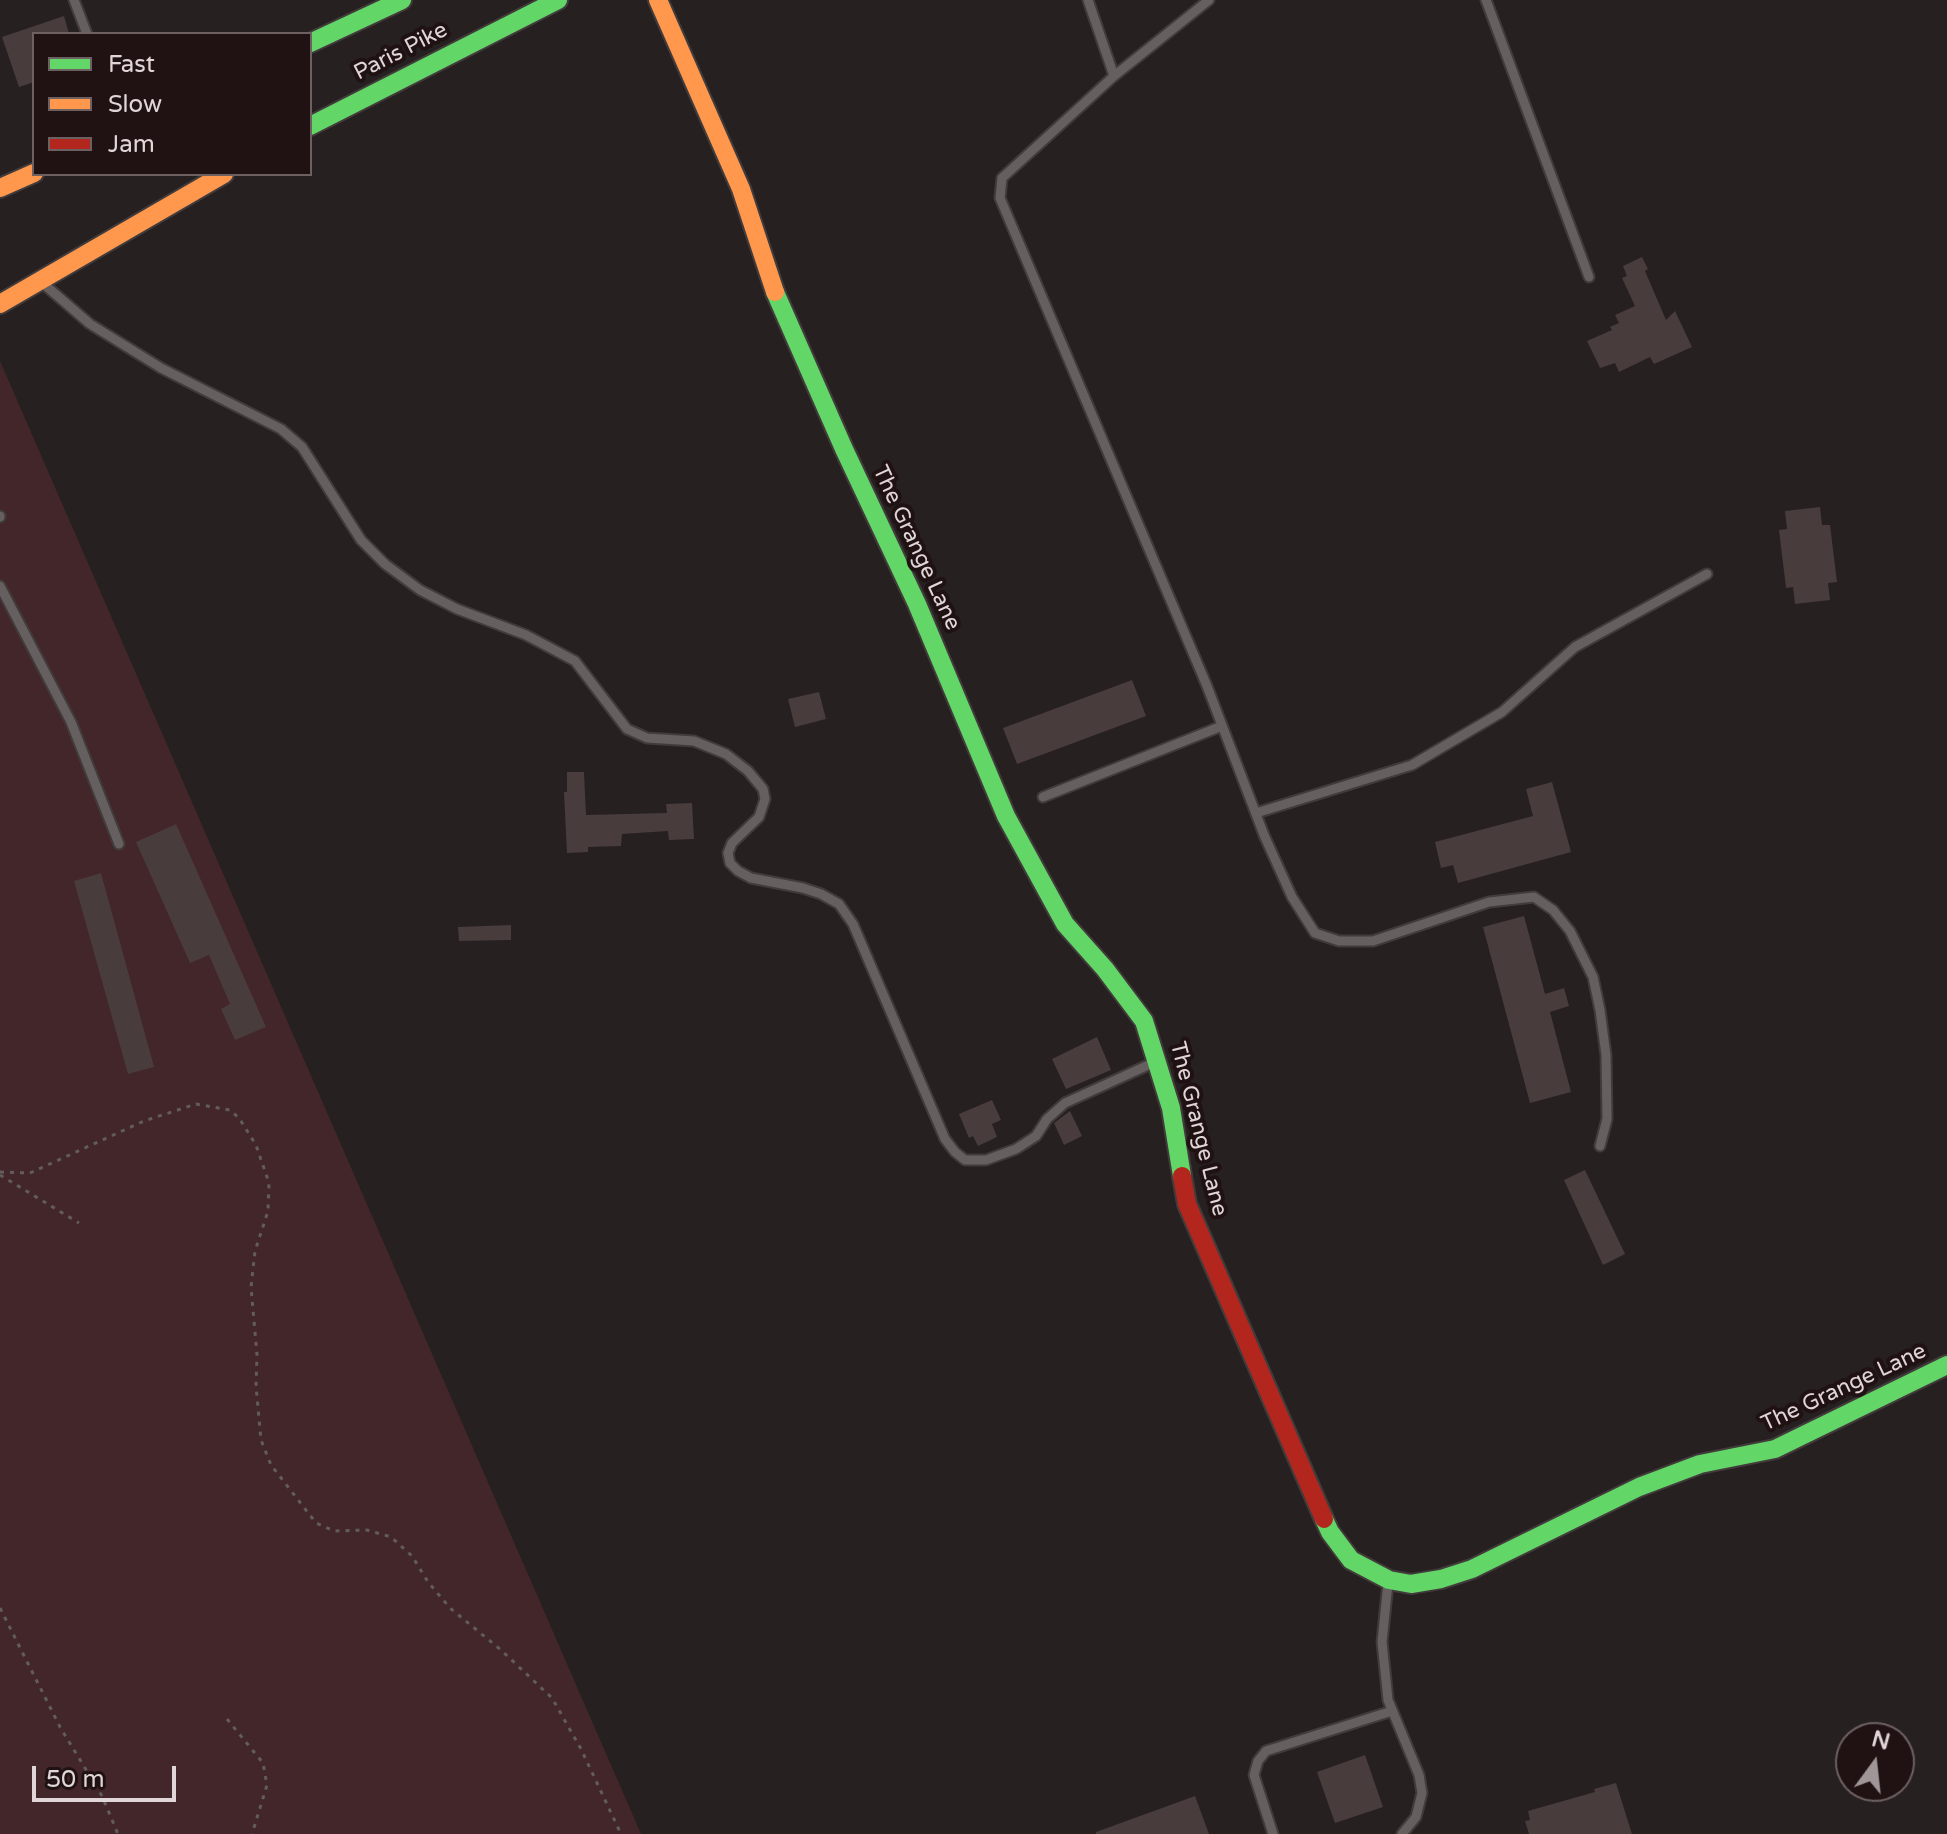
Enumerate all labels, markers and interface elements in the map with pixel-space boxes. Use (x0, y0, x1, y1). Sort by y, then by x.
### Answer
street label: Paris Pike (350, 17, 452, 87)
legend (32, 32, 312, 176)
text: Fast (108, 50, 155, 79)
text: Slow (108, 90, 162, 119)
text: Jam (108, 130, 155, 159)
street label: The Grange Lane (866, 461, 966, 635)
street label: The Grange Lane (1164, 1039, 1232, 1219)
street label: The Grange Lane (1757, 1338, 1931, 1438)
north arrow (1835, 1722, 1915, 1802)
text: N (1869, 1726, 1893, 1756)
scale bar (36, 1750, 180, 1800)
text: 50 m (46, 1765, 104, 1794)

